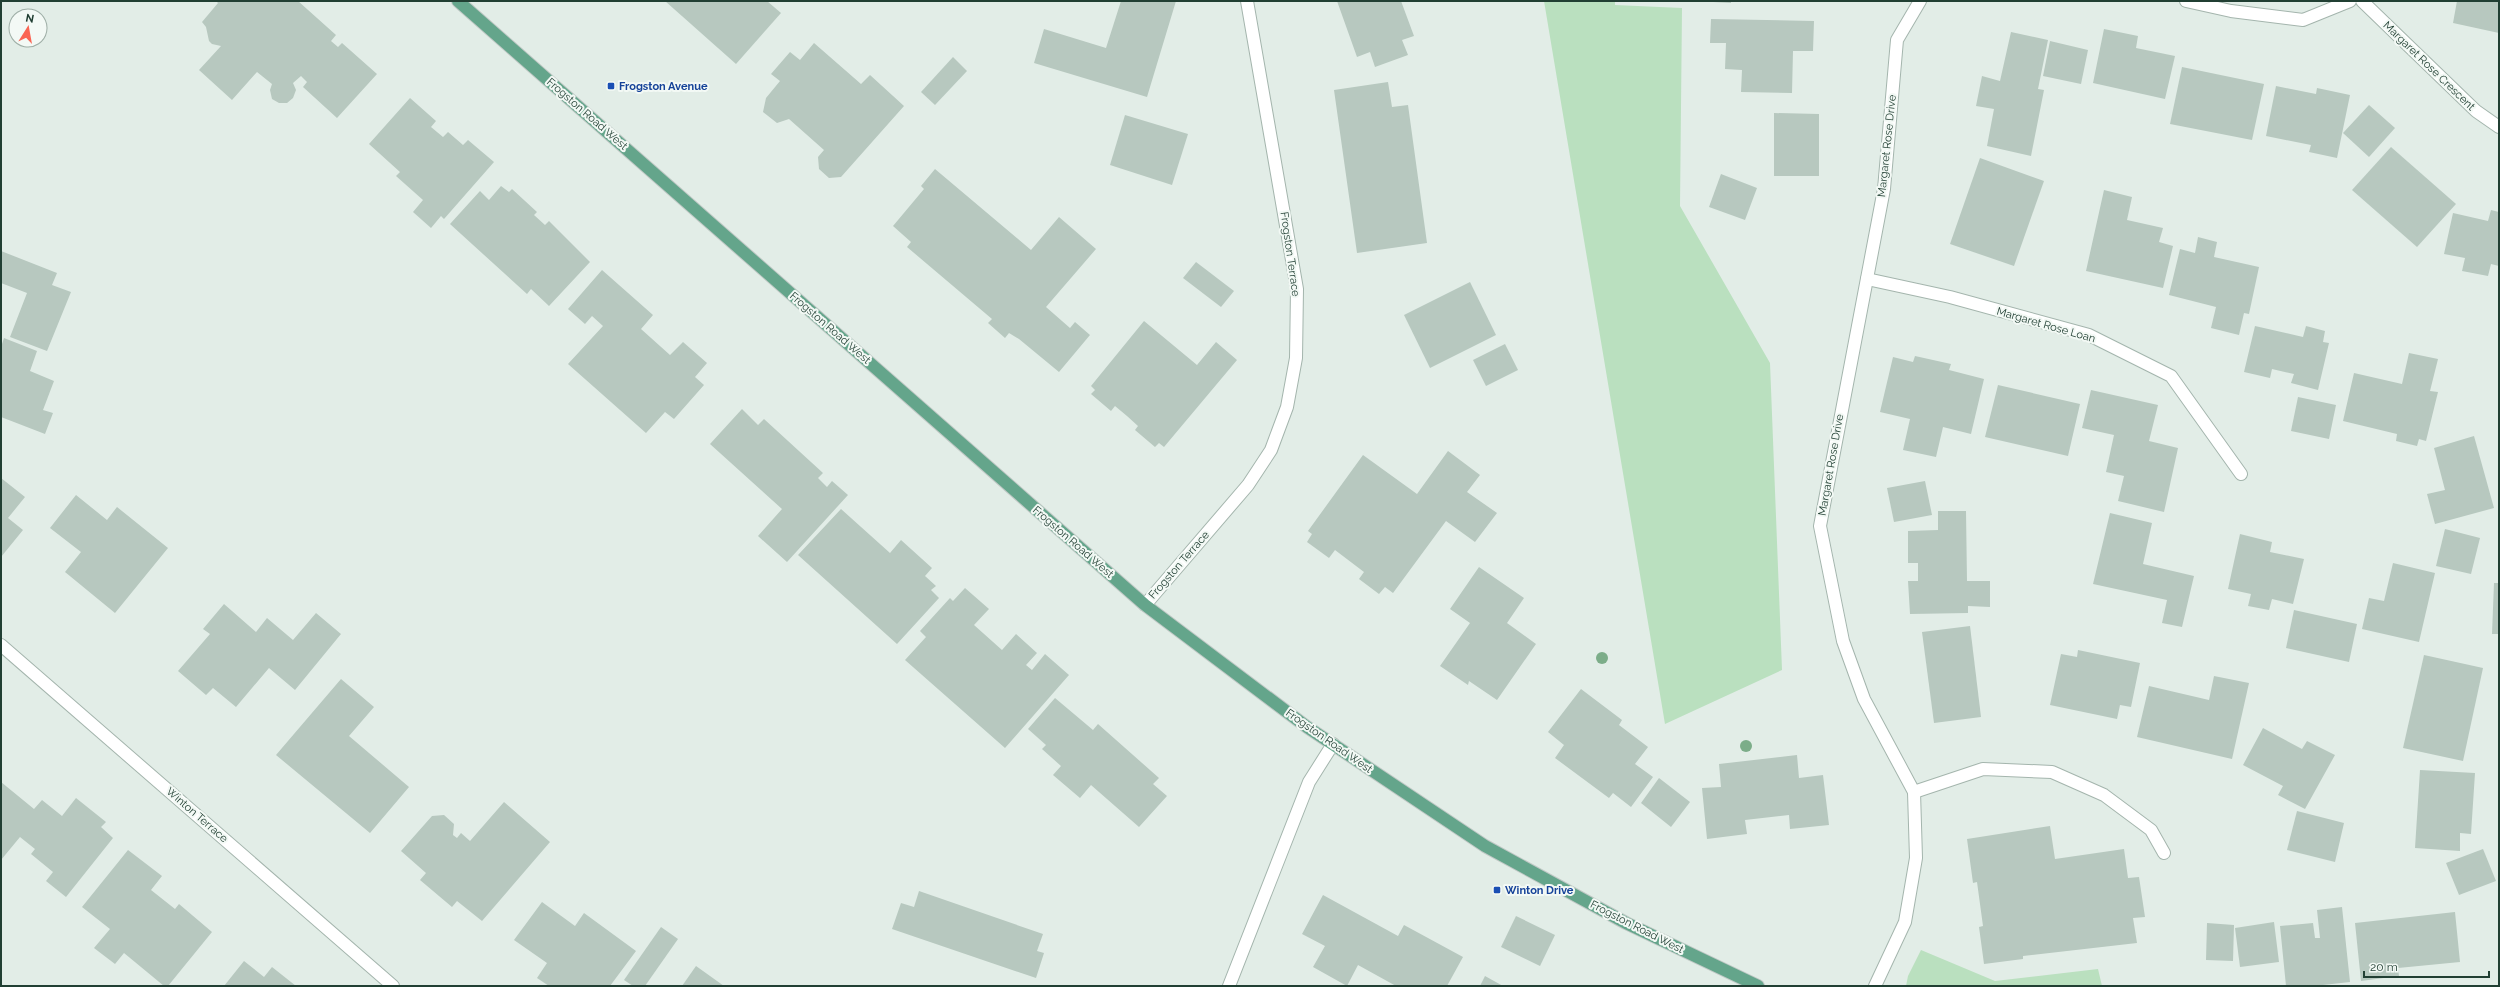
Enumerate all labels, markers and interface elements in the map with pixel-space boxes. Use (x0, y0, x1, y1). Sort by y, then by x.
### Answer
north arrow (8, 8, 48, 48)
text: N (24, 11, 35, 26)
street label: Margaret Rose Crescent (2381, 19, 2478, 113)
street label: Frogston Road West (544, 75, 630, 153)
place label: Frogston Avenue (619, 80, 708, 93)
marker: Frogston Avenue (606, 81, 616, 91)
street label: Margaret Rose Drive (1875, 94, 1899, 198)
street label: Frogston Terrace (1278, 211, 1302, 298)
street label: Frogston Road West (787, 289, 873, 367)
street label: Margaret Rose Loan (1995, 305, 2097, 345)
street label: Margaret Rose Drive (1816, 413, 1846, 517)
street label: Frogston Road West (1030, 503, 1116, 581)
street label: Frogston Terrace (1146, 528, 1212, 602)
street label: Frogston Road West (1283, 706, 1375, 776)
street label: Winton Terrace (164, 785, 231, 846)
place label: Winton Drive (1505, 884, 1574, 897)
marker: Winton Drive (1492, 885, 1502, 895)
street label: Frogston Road West (1588, 898, 1686, 956)
scale bar (2364, 953, 2489, 979)
text: 20 m (2370, 960, 2398, 974)

